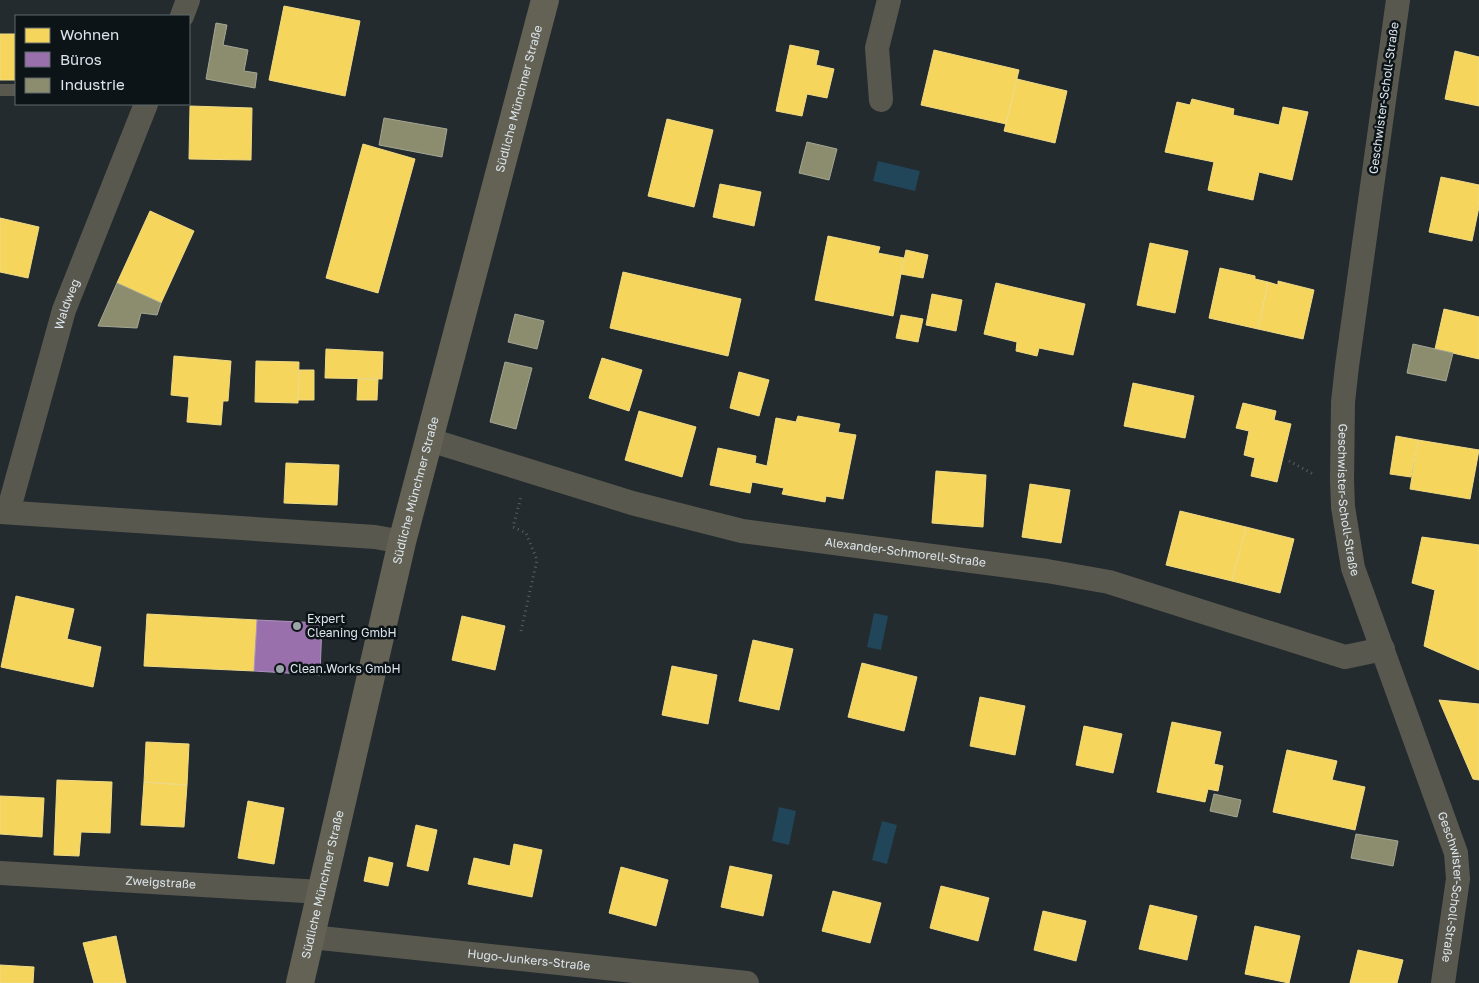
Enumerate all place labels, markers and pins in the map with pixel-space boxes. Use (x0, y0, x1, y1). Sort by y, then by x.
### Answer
place label: Expert Cleaning GmbH (307, 611, 397, 640)
marker: Expert Cleaning GmbH (291, 620, 303, 632)
place label: Clean.Works GmbH (290, 661, 401, 676)
marker: Clean.Works GmbH (274, 663, 286, 675)

